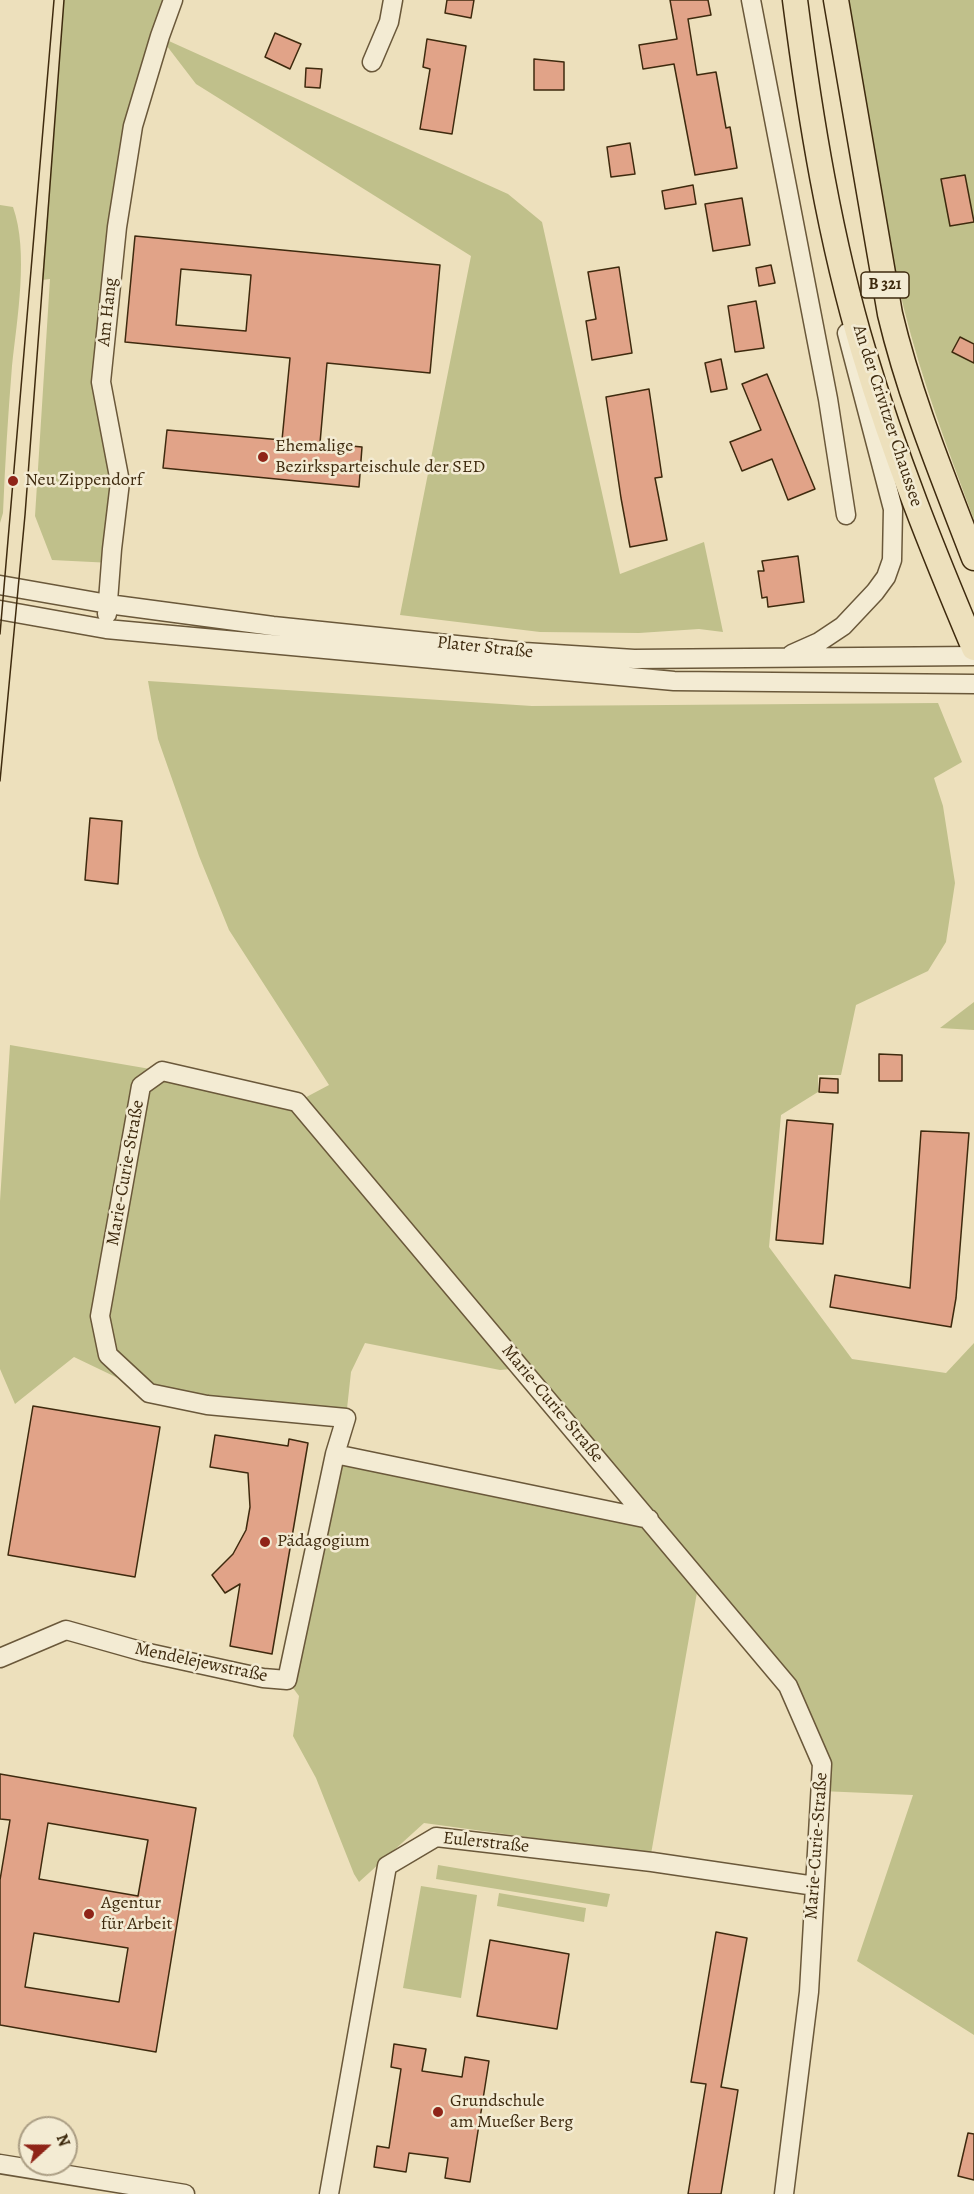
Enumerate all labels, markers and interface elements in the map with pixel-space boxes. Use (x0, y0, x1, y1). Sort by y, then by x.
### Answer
road number: B 321 (861, 272, 909, 298)
street label: Am Hang (94, 276, 122, 348)
street label: An der Crivitzer Chaussee (847, 322, 927, 510)
place label: Ehemalige Bezirksparteischule der SED (275, 436, 485, 478)
marker: Ehemalige Bezirksparteischule der SED (256, 450, 270, 464)
place label: Neu Zippendorf (25, 470, 143, 492)
marker: Neu Zippendorf (6, 474, 20, 488)
street label: Plater Straße (436, 632, 534, 664)
street label: Marie-Curie-Straße (103, 1098, 149, 1248)
street label: Marie-Curie-Straße (496, 1341, 608, 1467)
place label: Pädagogium (277, 1531, 370, 1553)
marker: Pädagogium (258, 1535, 272, 1549)
street label: Mendelejewstraße (133, 1638, 269, 1688)
street label: Marie-Curie-Straße (801, 1772, 833, 1920)
street label: Eulerstraße (442, 1828, 530, 1858)
place label: Agentur für Arbeit (101, 1893, 172, 1936)
marker: Agentur für Arbeit (82, 1907, 96, 1921)
place label: Grundschule am Mueßer Berg (450, 2091, 573, 2134)
marker: Grundschule am Mueßer Berg (431, 2105, 445, 2119)
north arrow (18, 2116, 78, 2176)
text: N (51, 2131, 75, 2150)

